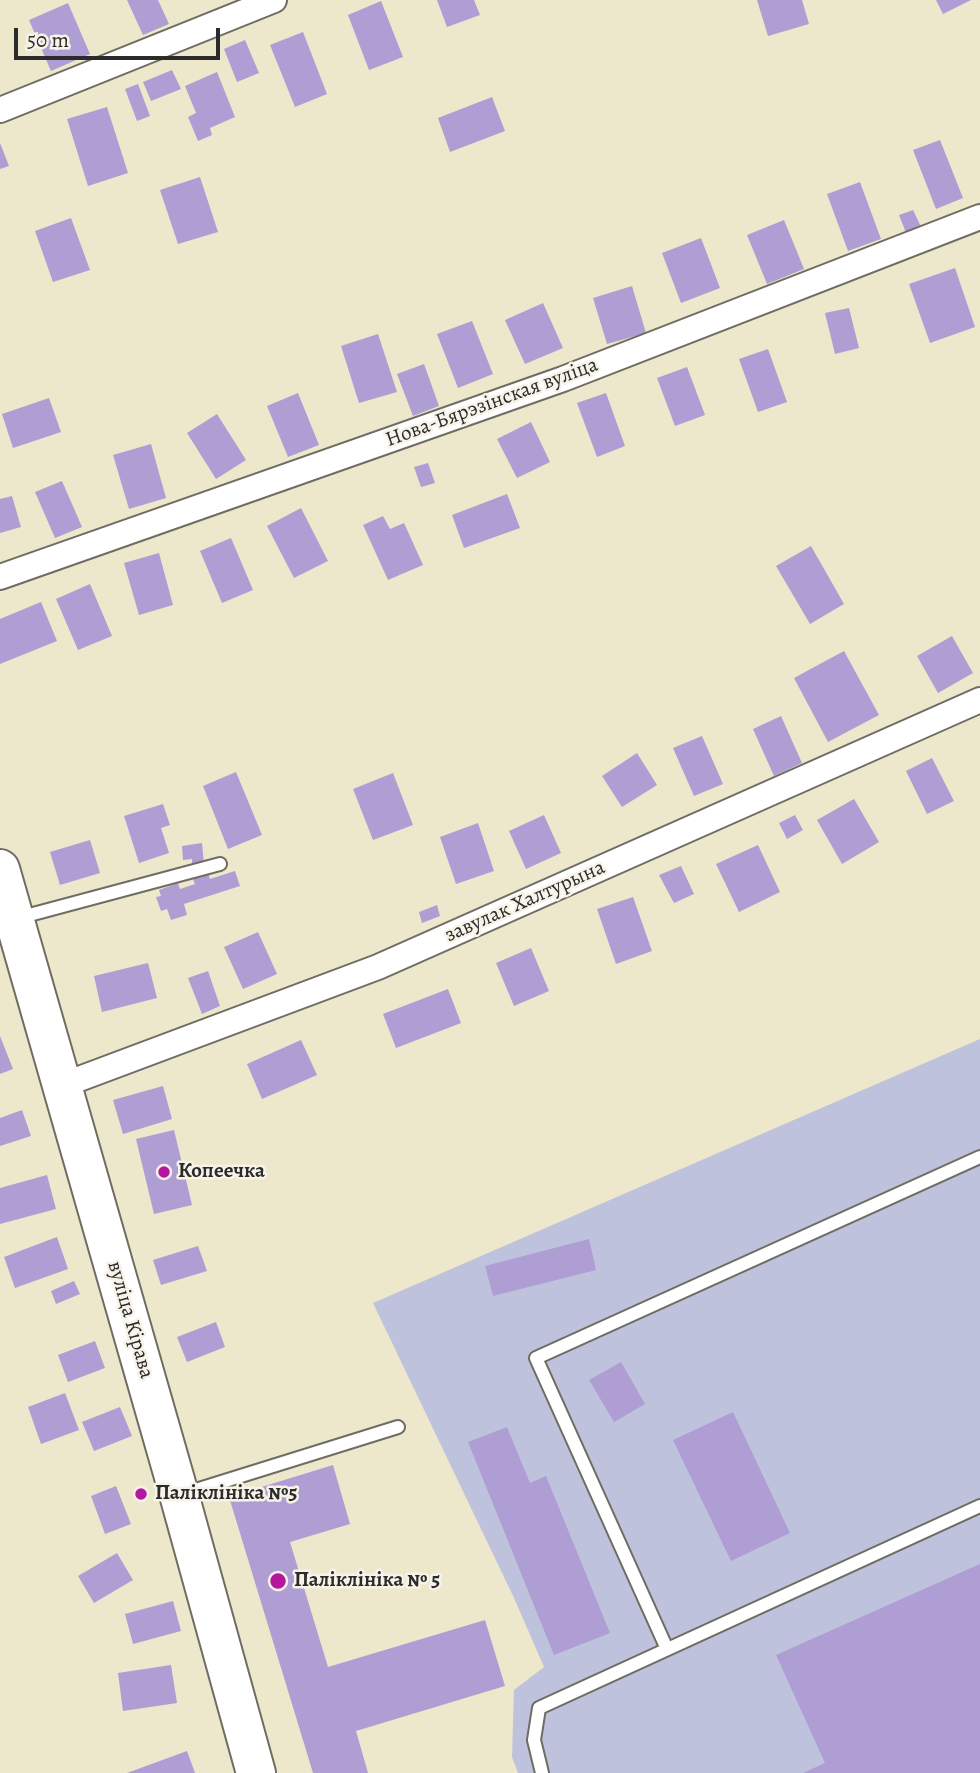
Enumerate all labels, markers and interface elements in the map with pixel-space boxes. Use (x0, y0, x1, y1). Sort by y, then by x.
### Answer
scale bar (18, 14, 224, 58)
text: 50 m (27, 26, 69, 54)
street label: Нова-Бярэзінская вуліца (382, 353, 602, 453)
street label: завулак Халтурына (441, 855, 609, 949)
place label: Копеечка (178, 1159, 265, 1185)
marker: Копеечка (156, 1164, 172, 1180)
street label: вуліца Кірава (101, 1258, 159, 1382)
place label: Паліклініка №5 (155, 1481, 298, 1507)
marker: Паліклініка №5 (133, 1486, 149, 1502)
place label: Паліклініка № 5 (294, 1568, 440, 1594)
marker: Паліклініка № 5 (268, 1571, 288, 1591)

